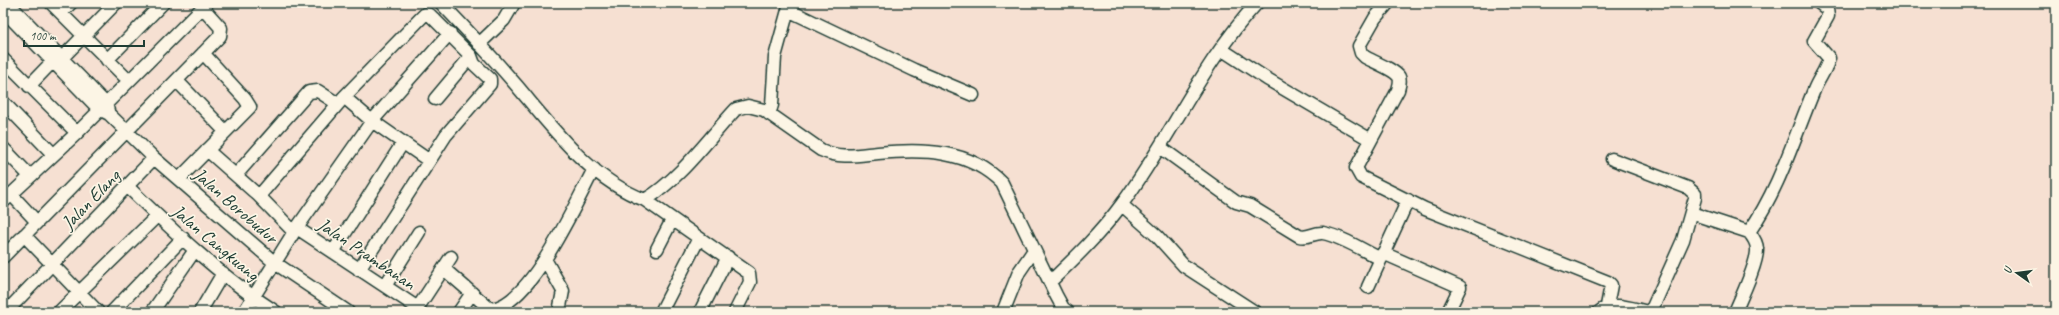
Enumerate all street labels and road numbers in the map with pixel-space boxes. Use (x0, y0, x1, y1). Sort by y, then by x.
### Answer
street label: Jalan Borobudur (187, 162, 284, 251)
street label: Jalan Elang (56, 164, 126, 235)
street label: Jalan Cangkuang (166, 199, 265, 287)
street label: Jalan Prambanan (312, 212, 420, 296)

